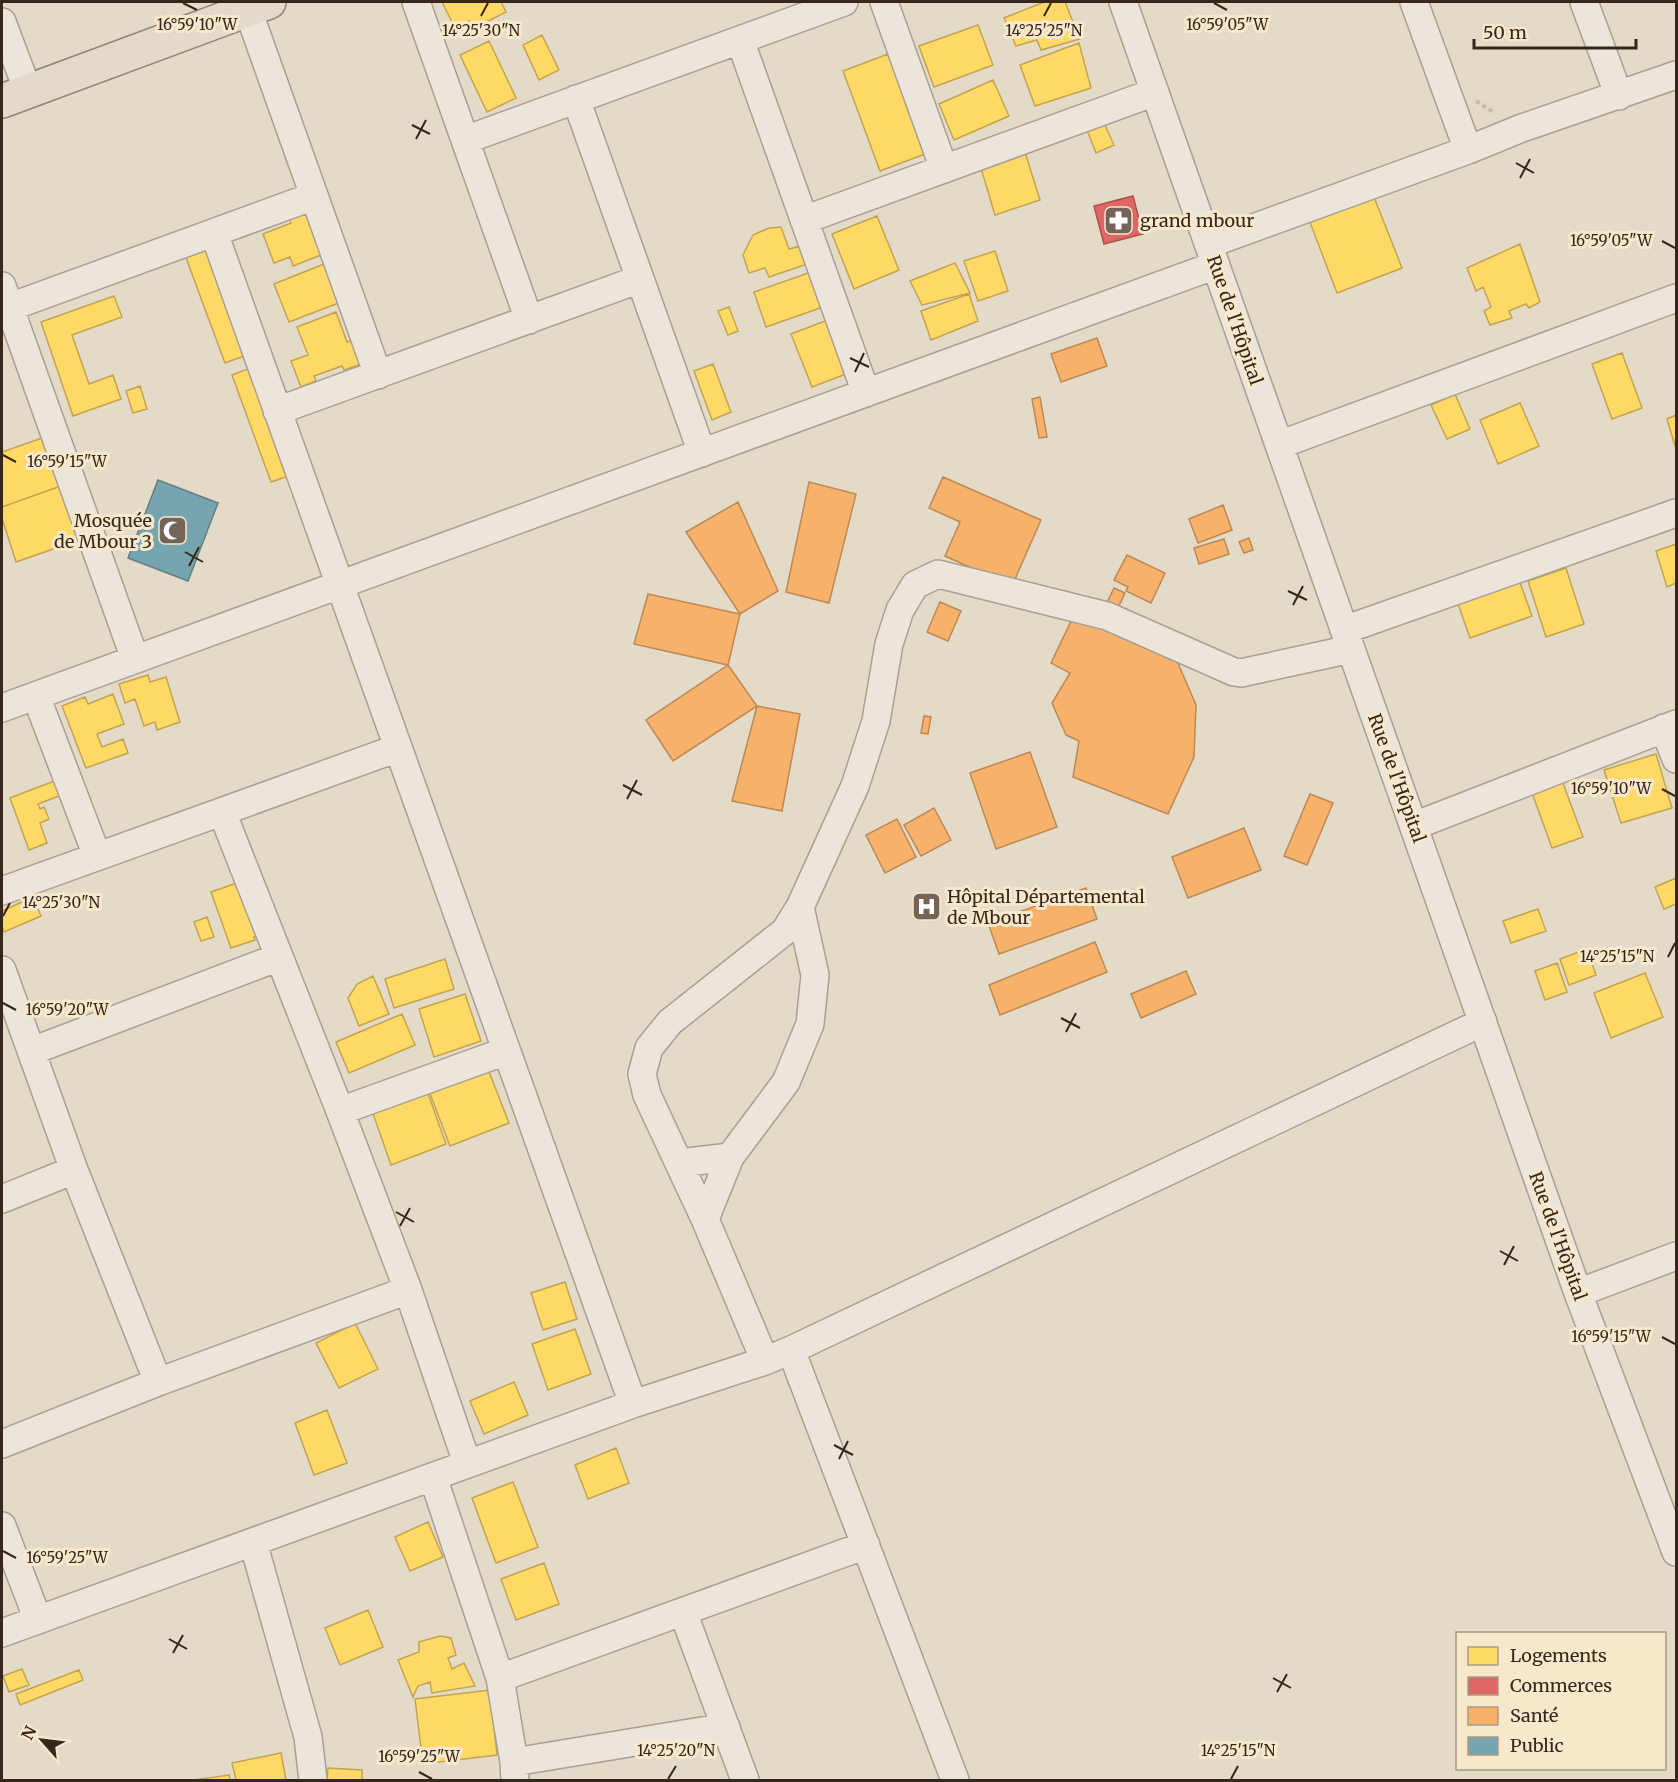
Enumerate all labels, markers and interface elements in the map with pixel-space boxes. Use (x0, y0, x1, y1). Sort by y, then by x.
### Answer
scale bar (1474, 12, 1636, 50)
text: 16°59'10"W (157, 15, 238, 34)
text: 16°59'05"W (1186, 15, 1269, 34)
text: 14°25'30"N (442, 21, 520, 40)
text: 14°25'25"N (1006, 21, 1083, 40)
text: 50 m (1483, 21, 1527, 44)
pharmacy icon: grand mbour (1103, 204, 1135, 236)
place label: grand mbour (1140, 209, 1254, 232)
text: 16°59'05"W (1570, 231, 1653, 250)
street label: Rue de l'Hôpital (1202, 252, 1268, 388)
text: 16°59'15"W (27, 452, 108, 471)
place label: Mosquée de Mbour 3 (54, 509, 152, 553)
mosque icon: Mosquée de Mbour 3 (157, 514, 189, 546)
street label: Rue de l'Hôpital (1363, 710, 1431, 846)
text: 16°59'10"W (1571, 779, 1652, 798)
place label: Hôpital Départemental de Mbour (947, 885, 1145, 929)
hospital icon: Hôpital Départemental de Mbour (910, 890, 942, 922)
text: 14°25'30"N (22, 893, 100, 912)
text: 14°25'15"N (1580, 947, 1655, 966)
text: 16°59'20"W (25, 1000, 110, 1019)
street label: Rue de l'Hôpital (1524, 1168, 1592, 1304)
text: 16°59'15"W (1571, 1327, 1652, 1346)
text: 16°59'25"W (26, 1548, 109, 1567)
legend (1456, 1632, 1666, 1770)
text: Logements (1510, 1644, 1607, 1667)
text: Commerces (1510, 1674, 1612, 1697)
text: Santé (1510, 1704, 1558, 1727)
north arrow (12, 1710, 72, 1770)
text: N (17, 1722, 41, 1743)
text: Public (1510, 1734, 1564, 1757)
text: 14°25'20"N (637, 1741, 716, 1760)
text: 14°25'15"N (1201, 1741, 1276, 1760)
text: 16°59'25"W (378, 1747, 461, 1766)

